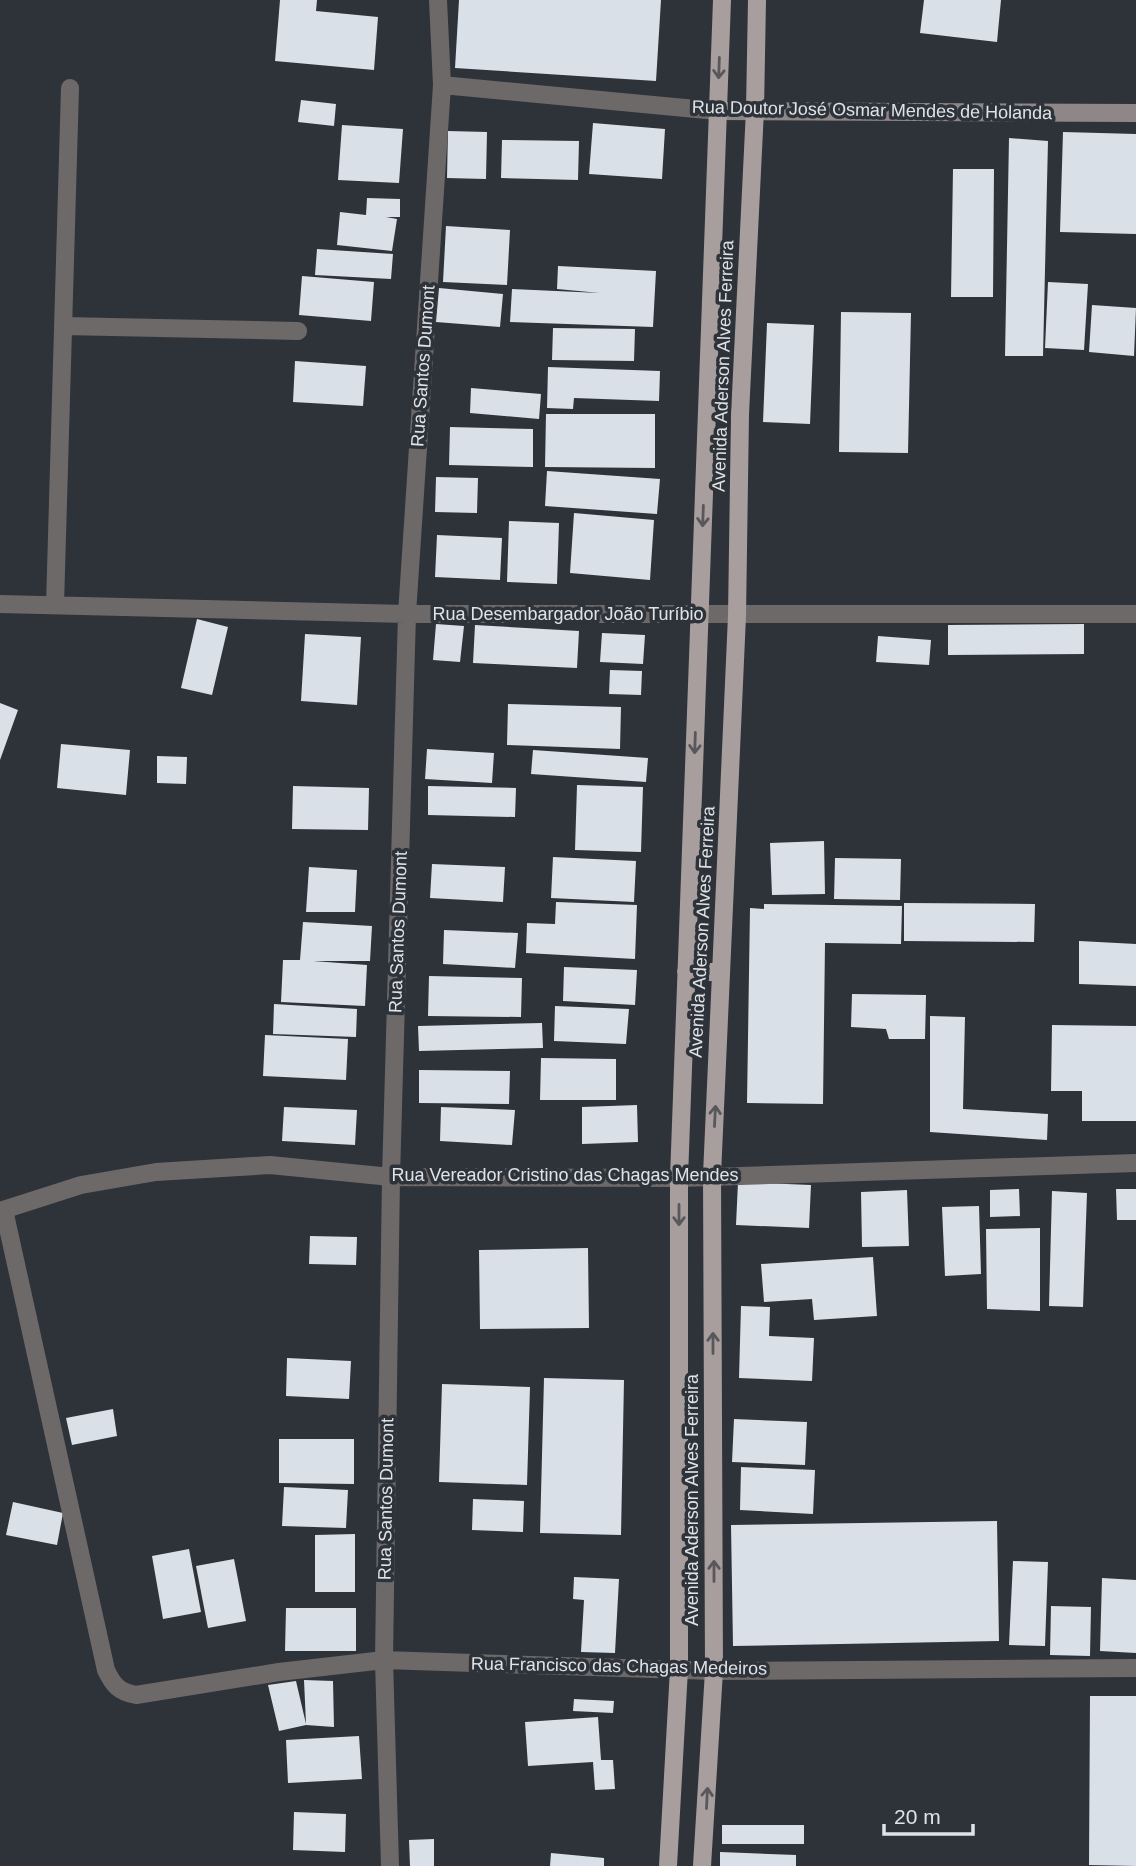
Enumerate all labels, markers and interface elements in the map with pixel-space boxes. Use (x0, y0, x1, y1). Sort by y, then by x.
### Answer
one-way arrow (712, 56, 725, 79)
street label: Rua Doutor José Osmar Mendes de Holanda (692, 97, 1053, 123)
street label: Avenida Aderson Alves Ferreira (709, 239, 737, 492)
street label: Rua Santos Dumont (407, 284, 439, 448)
one-way arrow (697, 504, 710, 527)
street label: Rua Desembargador João Turíbio (432, 604, 704, 624)
one-way arrow (689, 732, 702, 755)
street label: Avenida Aderson Alves Ferreira (685, 805, 719, 1058)
street label: Rua Santos Dumont (385, 851, 411, 1013)
one-way arrow (708, 1104, 721, 1127)
street label: Rua Vereador Cristino das Chagas Mendes (391, 1165, 739, 1185)
one-way arrow (672, 1204, 686, 1227)
one-way arrow (706, 1332, 720, 1355)
street label: Avenida Aderson Alves Ferreira (682, 1373, 702, 1626)
street label: Rua Santos Dumont (375, 1418, 397, 1580)
one-way arrow (707, 1559, 721, 1582)
street label: Rua Francisco das Chagas Medeiros (471, 1653, 767, 1679)
one-way arrow (700, 1787, 713, 1810)
scale bar (884, 1792, 973, 1836)
text: 20 m (894, 1805, 941, 1828)

